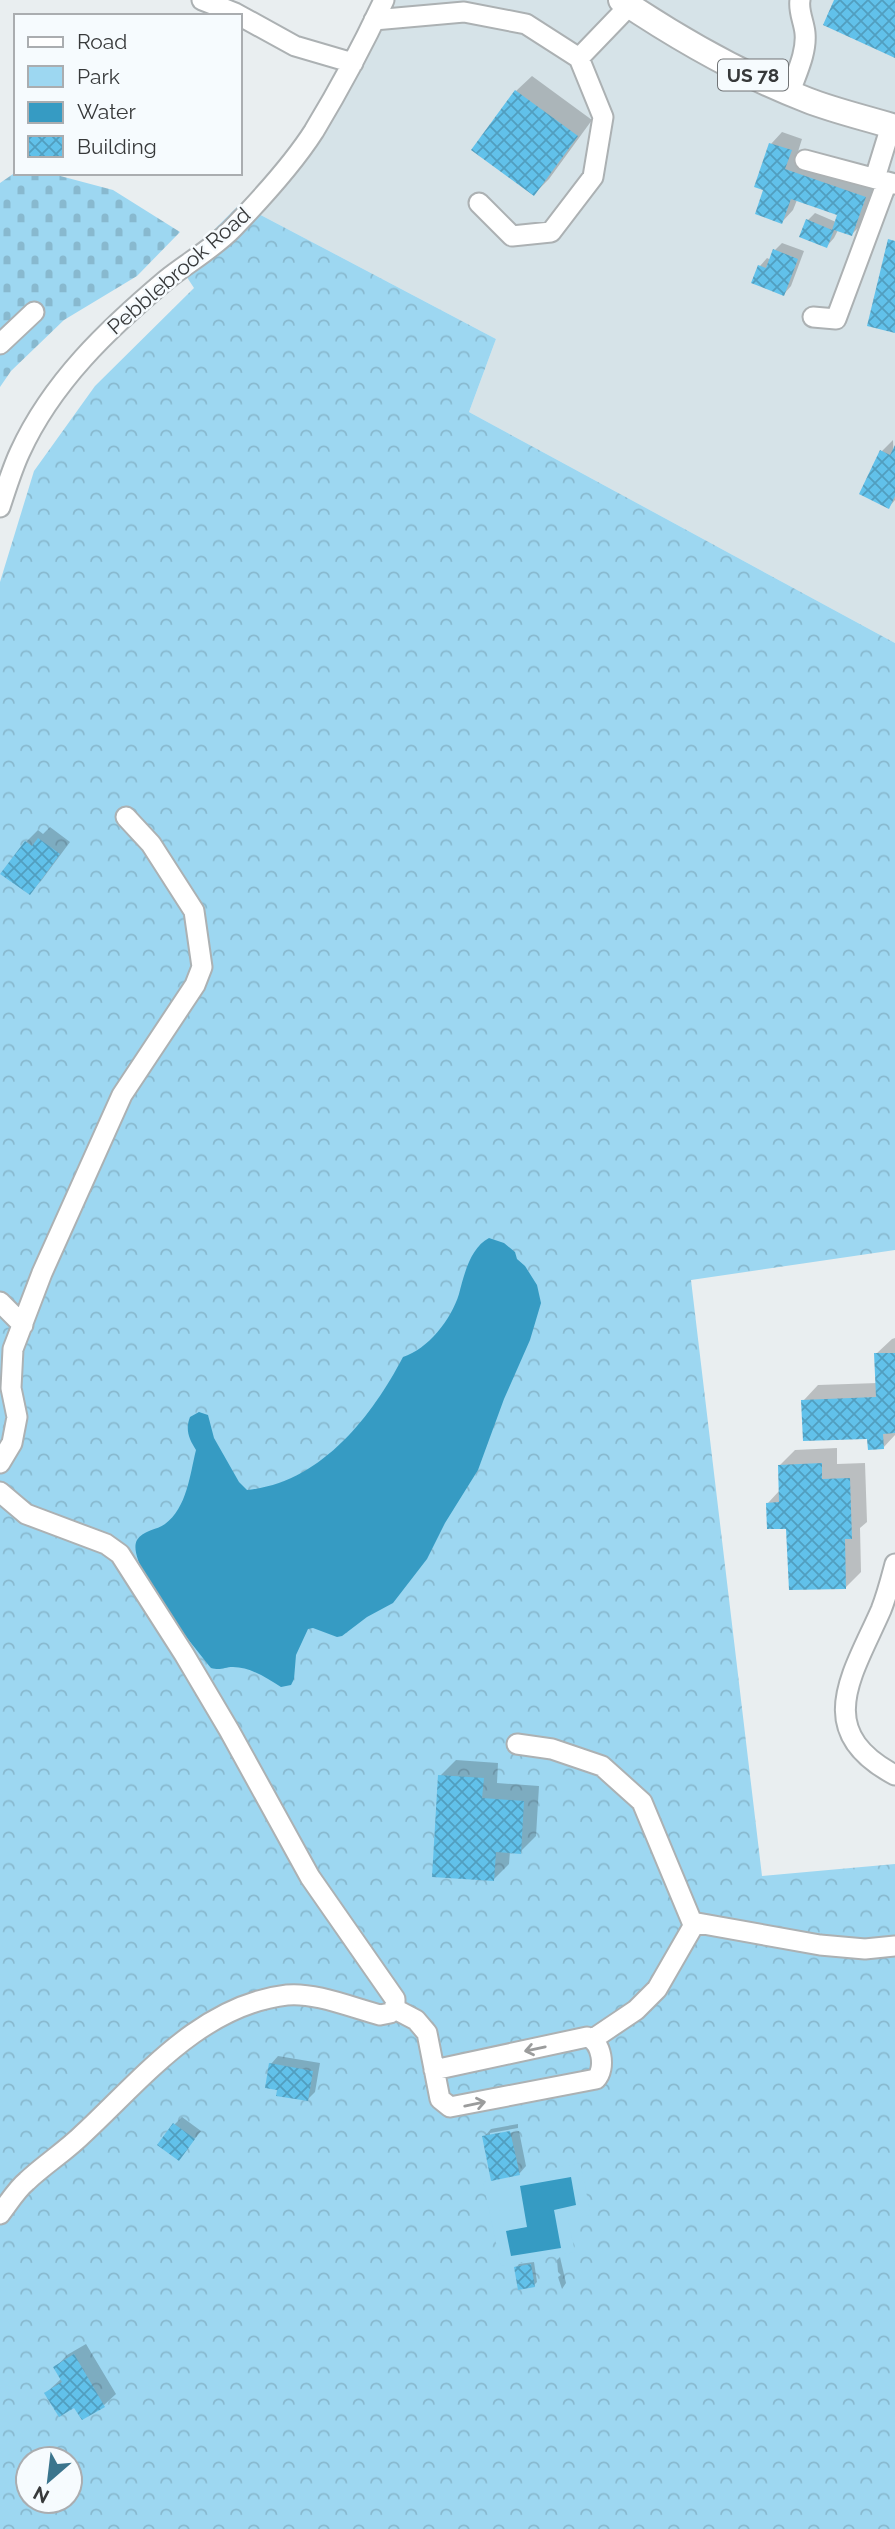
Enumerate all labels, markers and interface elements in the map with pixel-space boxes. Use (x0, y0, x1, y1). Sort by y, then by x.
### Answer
legend (14, 14, 242, 175)
text: Road (77, 29, 127, 54)
road number: US 78 (718, 60, 788, 90)
text: Park (77, 64, 120, 89)
text: Water (77, 99, 136, 124)
text: Building (77, 134, 157, 159)
street label: Pebblebrook Road (102, 202, 255, 339)
one-way arrow (524, 2042, 547, 2056)
one-way arrow (463, 2097, 486, 2110)
north arrow (14, 2445, 84, 2515)
text: N (29, 2482, 53, 2508)

